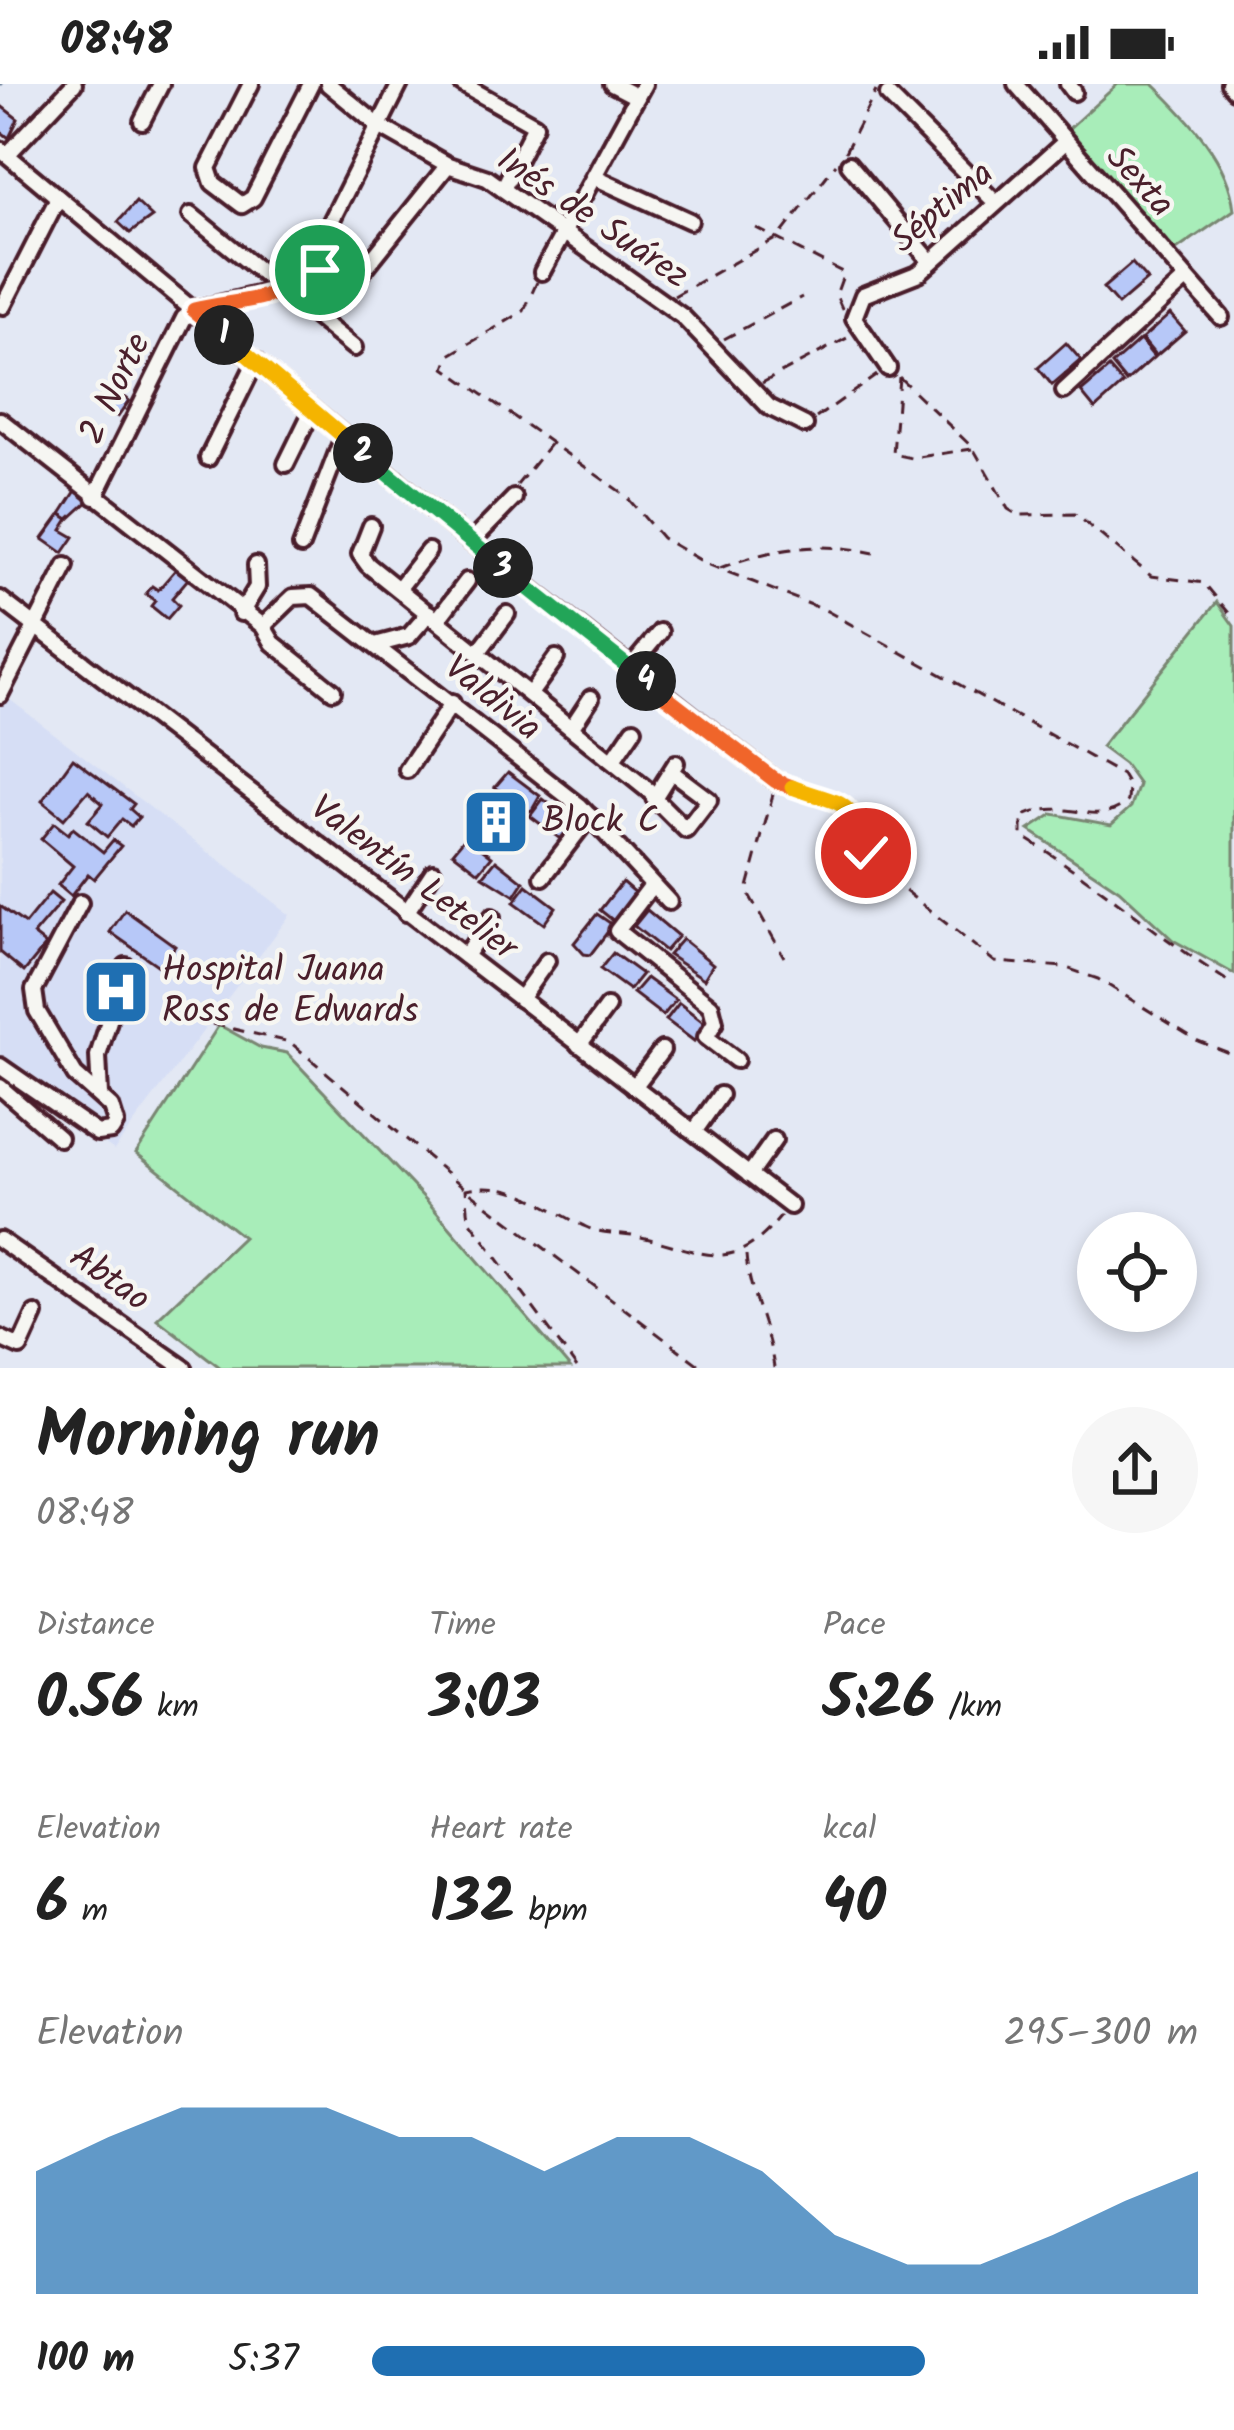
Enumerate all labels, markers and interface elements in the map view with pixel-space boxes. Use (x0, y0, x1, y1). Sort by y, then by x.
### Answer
text: 08:48 (60, 6, 172, 78)
street label: Inés de Suárez (484, 133, 700, 305)
street label: Sexta (1091, 133, 1187, 231)
street label: Séptima (879, 148, 1007, 268)
pin (269, 219, 371, 321)
icon: arrive (287, 237, 353, 303)
pin: 1 (194, 305, 254, 365)
text: 1 (219, 308, 229, 361)
street label: 2 Norte (64, 323, 168, 455)
pin: 2 (333, 423, 393, 483)
text: 2 (353, 426, 373, 479)
pin: 3 (473, 538, 533, 598)
text: 3 (494, 541, 512, 594)
street label: Valdivia (431, 642, 553, 756)
pin: 4 (616, 651, 676, 711)
text: 4 (637, 654, 655, 707)
street label: Valentín Letelier (297, 782, 531, 978)
building icon: Block C (461, 787, 531, 857)
place label: Block C (542, 794, 659, 851)
pin (815, 802, 917, 904)
icon: check (833, 820, 899, 886)
place label: Hospital Juana Ross de Edwards (162, 943, 418, 1041)
hospital icon: Hospital Juana Ross de Edwards (81, 957, 151, 1027)
map controls (1077, 1212, 1197, 1332)
button: locate (1077, 1212, 1197, 1332)
street label: Abtao (57, 1230, 161, 1328)
text: Morning run (36, 1386, 380, 1491)
button: share (1072, 1407, 1198, 1533)
text: 08:48 (36, 1484, 134, 1546)
text: Distance (36, 1600, 155, 1653)
text: Time (429, 1600, 496, 1653)
text: Pace (823, 1600, 886, 1653)
text: 0.56 (36, 1653, 144, 1749)
text: 3:03 (429, 1653, 541, 1749)
text: 5:26 (823, 1653, 935, 1749)
text: km (144, 1682, 199, 1735)
text: /km (935, 1682, 1002, 1735)
text: Elevation (36, 1804, 161, 1857)
text: Heart rate (429, 1804, 573, 1857)
text: kcal (823, 1804, 876, 1857)
text: 6 (36, 1857, 69, 1953)
text: 132 (429, 1857, 515, 1953)
text: 40 (823, 1857, 886, 1953)
text: m (69, 1886, 108, 1939)
text: bpm (515, 1886, 588, 1939)
text: Elevation (36, 2004, 184, 2066)
text: 295–300 m (1004, 2004, 1198, 2066)
text: 100 m (36, 2330, 135, 2392)
text: 5:37 (228, 2330, 299, 2392)

